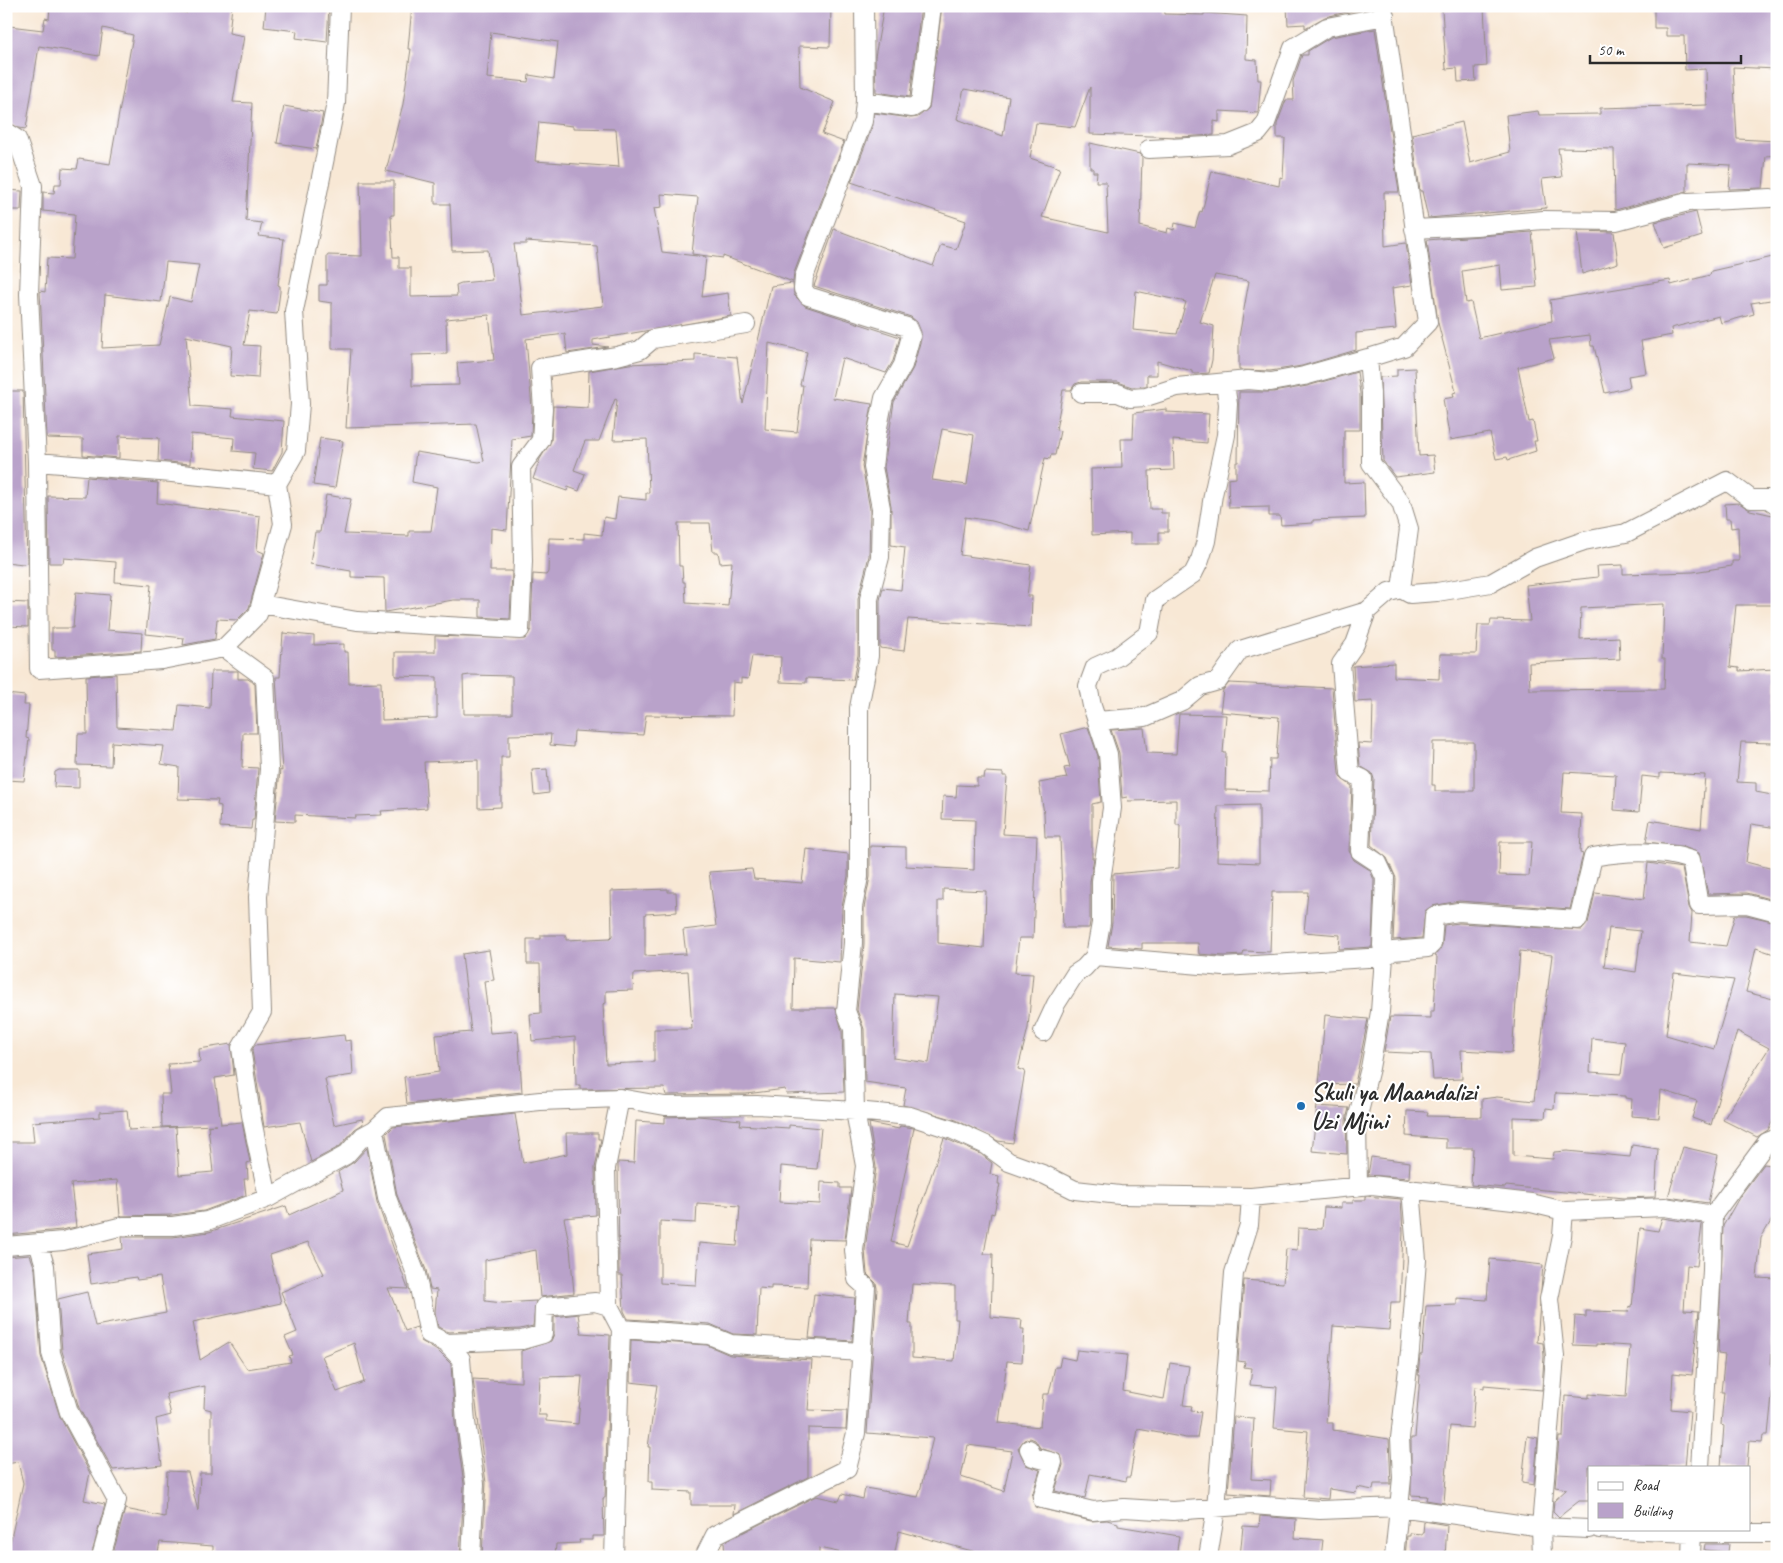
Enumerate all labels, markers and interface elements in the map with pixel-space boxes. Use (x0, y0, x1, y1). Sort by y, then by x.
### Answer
scale bar (1590, 32, 1742, 64)
text: 50 m (1598, 41, 1625, 60)
place label: Skuli ya Maandalizi Uzi Mjini (1311, 1076, 1480, 1137)
marker: Skuli ya Maandalizi Uzi Mjini (1295, 1100, 1307, 1112)
legend (1588, 1466, 1750, 1530)
text: Road (1633, 1476, 1660, 1495)
text: Building (1633, 1502, 1673, 1521)

